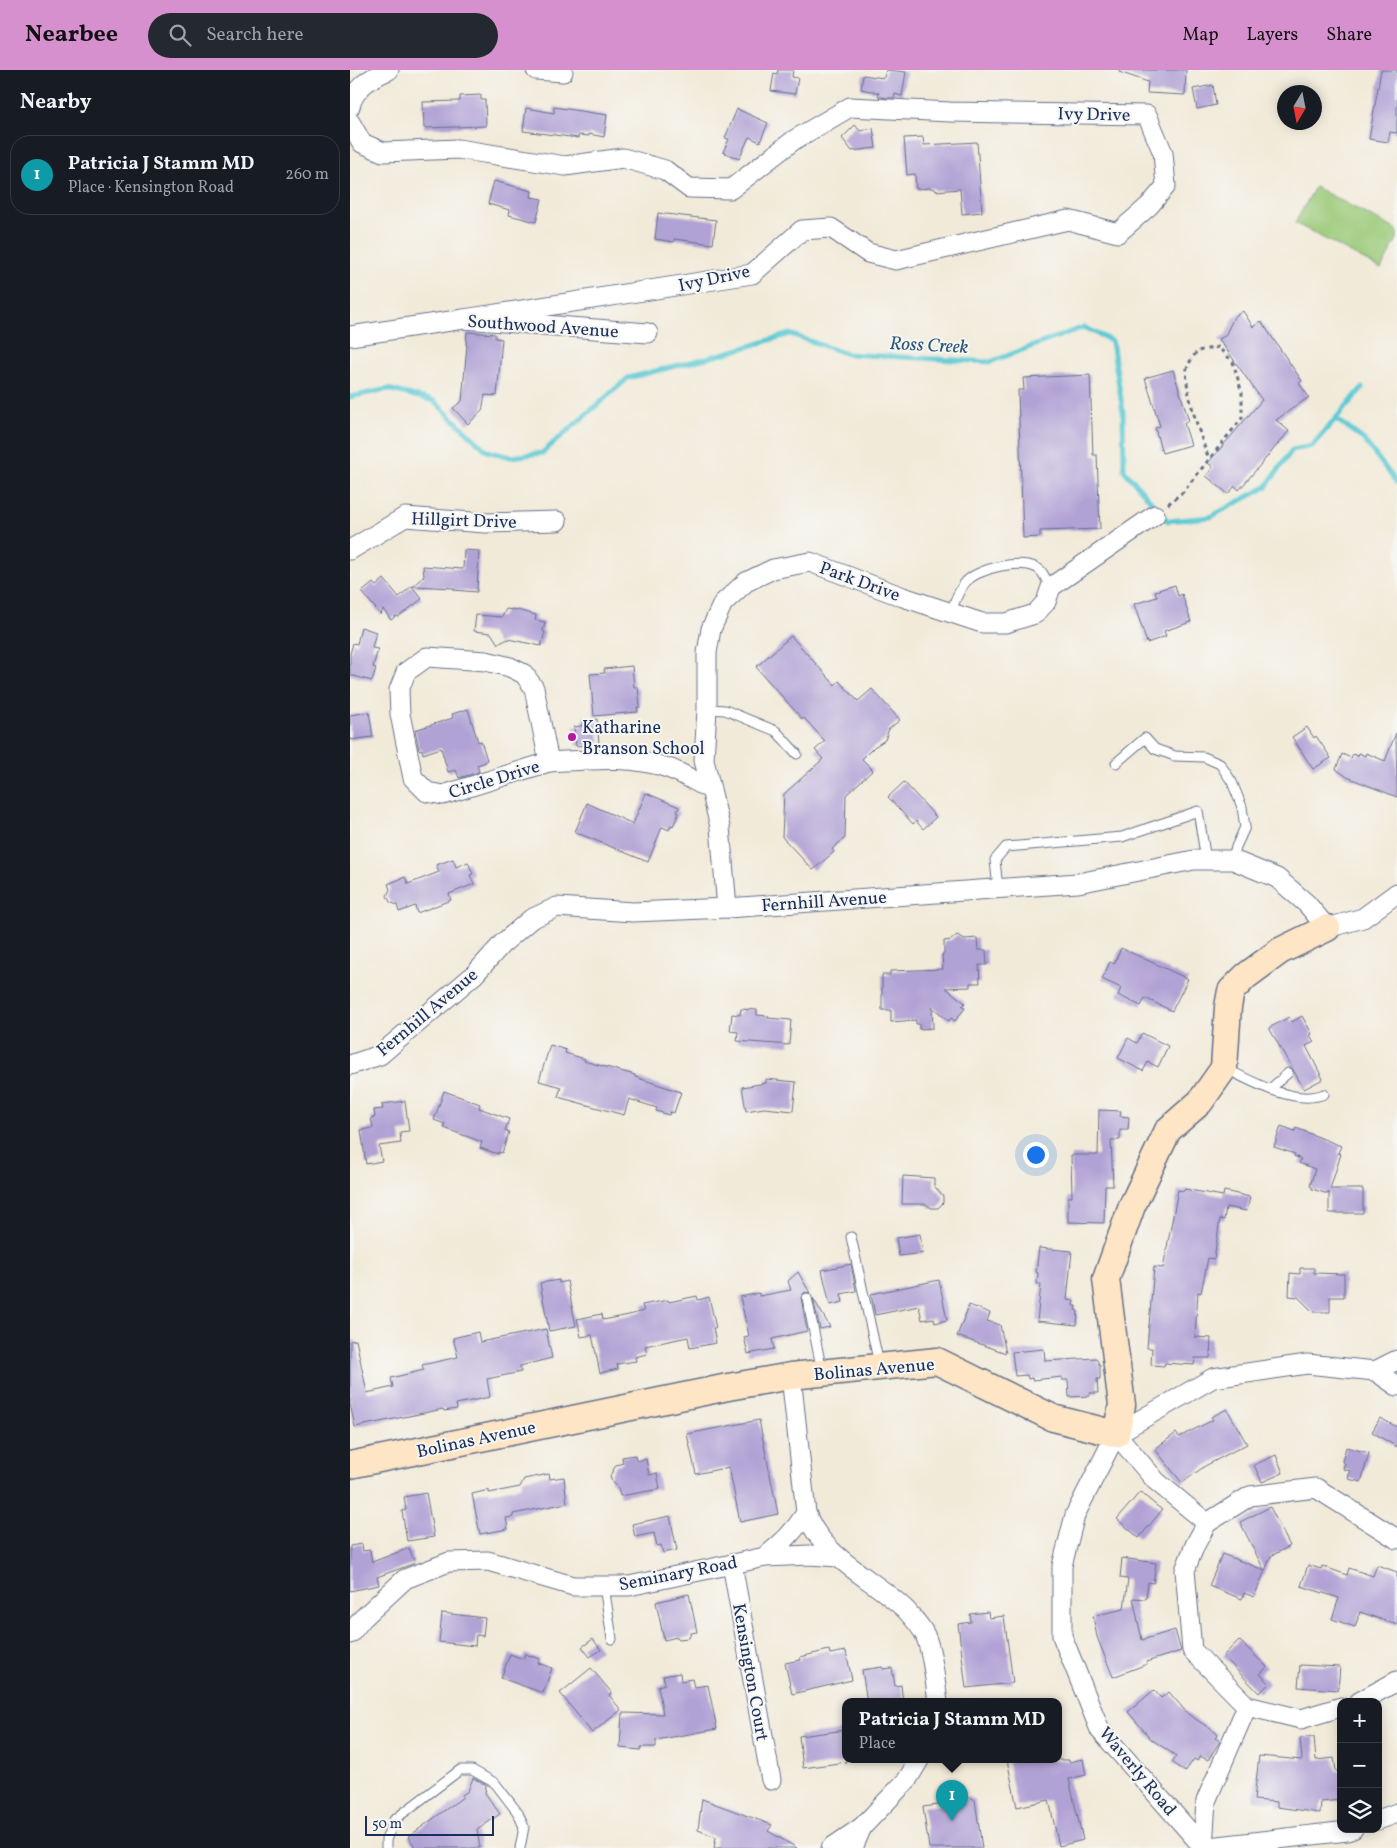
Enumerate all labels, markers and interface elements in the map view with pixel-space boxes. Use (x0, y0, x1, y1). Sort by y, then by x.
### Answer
search box (148, 13, 498, 58)
text: Nearbee (25, 18, 118, 52)
icon: search (166, 21, 194, 49)
text: Search here (206, 22, 303, 48)
text: Map (1182, 23, 1218, 48)
text: Layers (1246, 23, 1298, 48)
text: Share (1326, 23, 1372, 48)
north arrow (1277, 85, 1322, 130)
text: Nearby (20, 88, 91, 117)
street label: Ivy Drive (1057, 102, 1131, 129)
text: Patricia J Stamm MD (68, 151, 254, 177)
text: 1 (34, 164, 40, 186)
text: 260 m (285, 164, 329, 186)
text: Place · Kensington Road (68, 177, 234, 199)
street label: Ivy Drive (676, 260, 752, 299)
street label: Southwood Avenue (466, 310, 619, 345)
water label: Ross Creek (889, 331, 969, 361)
street label: Hillgirt Drive (411, 507, 517, 536)
street label: Park Drive (816, 556, 903, 609)
place label: Katharine Branson School (582, 716, 705, 762)
marker: Katharine Branson School (566, 731, 578, 743)
street label: Circle Drive (446, 755, 543, 806)
street label: Fernhill Avenue (761, 886, 888, 919)
street label: Fernhill Avenue (372, 963, 484, 1063)
your location (1023, 1142, 1049, 1168)
street label: Bolinas Avenue (813, 1353, 936, 1388)
street label: Bolinas Avenue (414, 1416, 538, 1465)
street label: Seminary Road (617, 1551, 740, 1598)
street label: Kensington Court (725, 1602, 774, 1743)
popup (842, 1698, 1062, 1763)
map controls (1337, 1698, 1382, 1833)
button: + (1337, 1698, 1382, 1743)
text: Patricia J Stamm MD (859, 1707, 1045, 1733)
street label: Waverly Road (1092, 1722, 1182, 1822)
text: Place (859, 1733, 896, 1755)
button: − (1337, 1743, 1382, 1788)
pin: 1 (936, 1780, 968, 1821)
button: layers (1337, 1788, 1382, 1833)
scale bar (365, 1813, 494, 1836)
text: 50 m (372, 1815, 402, 1834)

